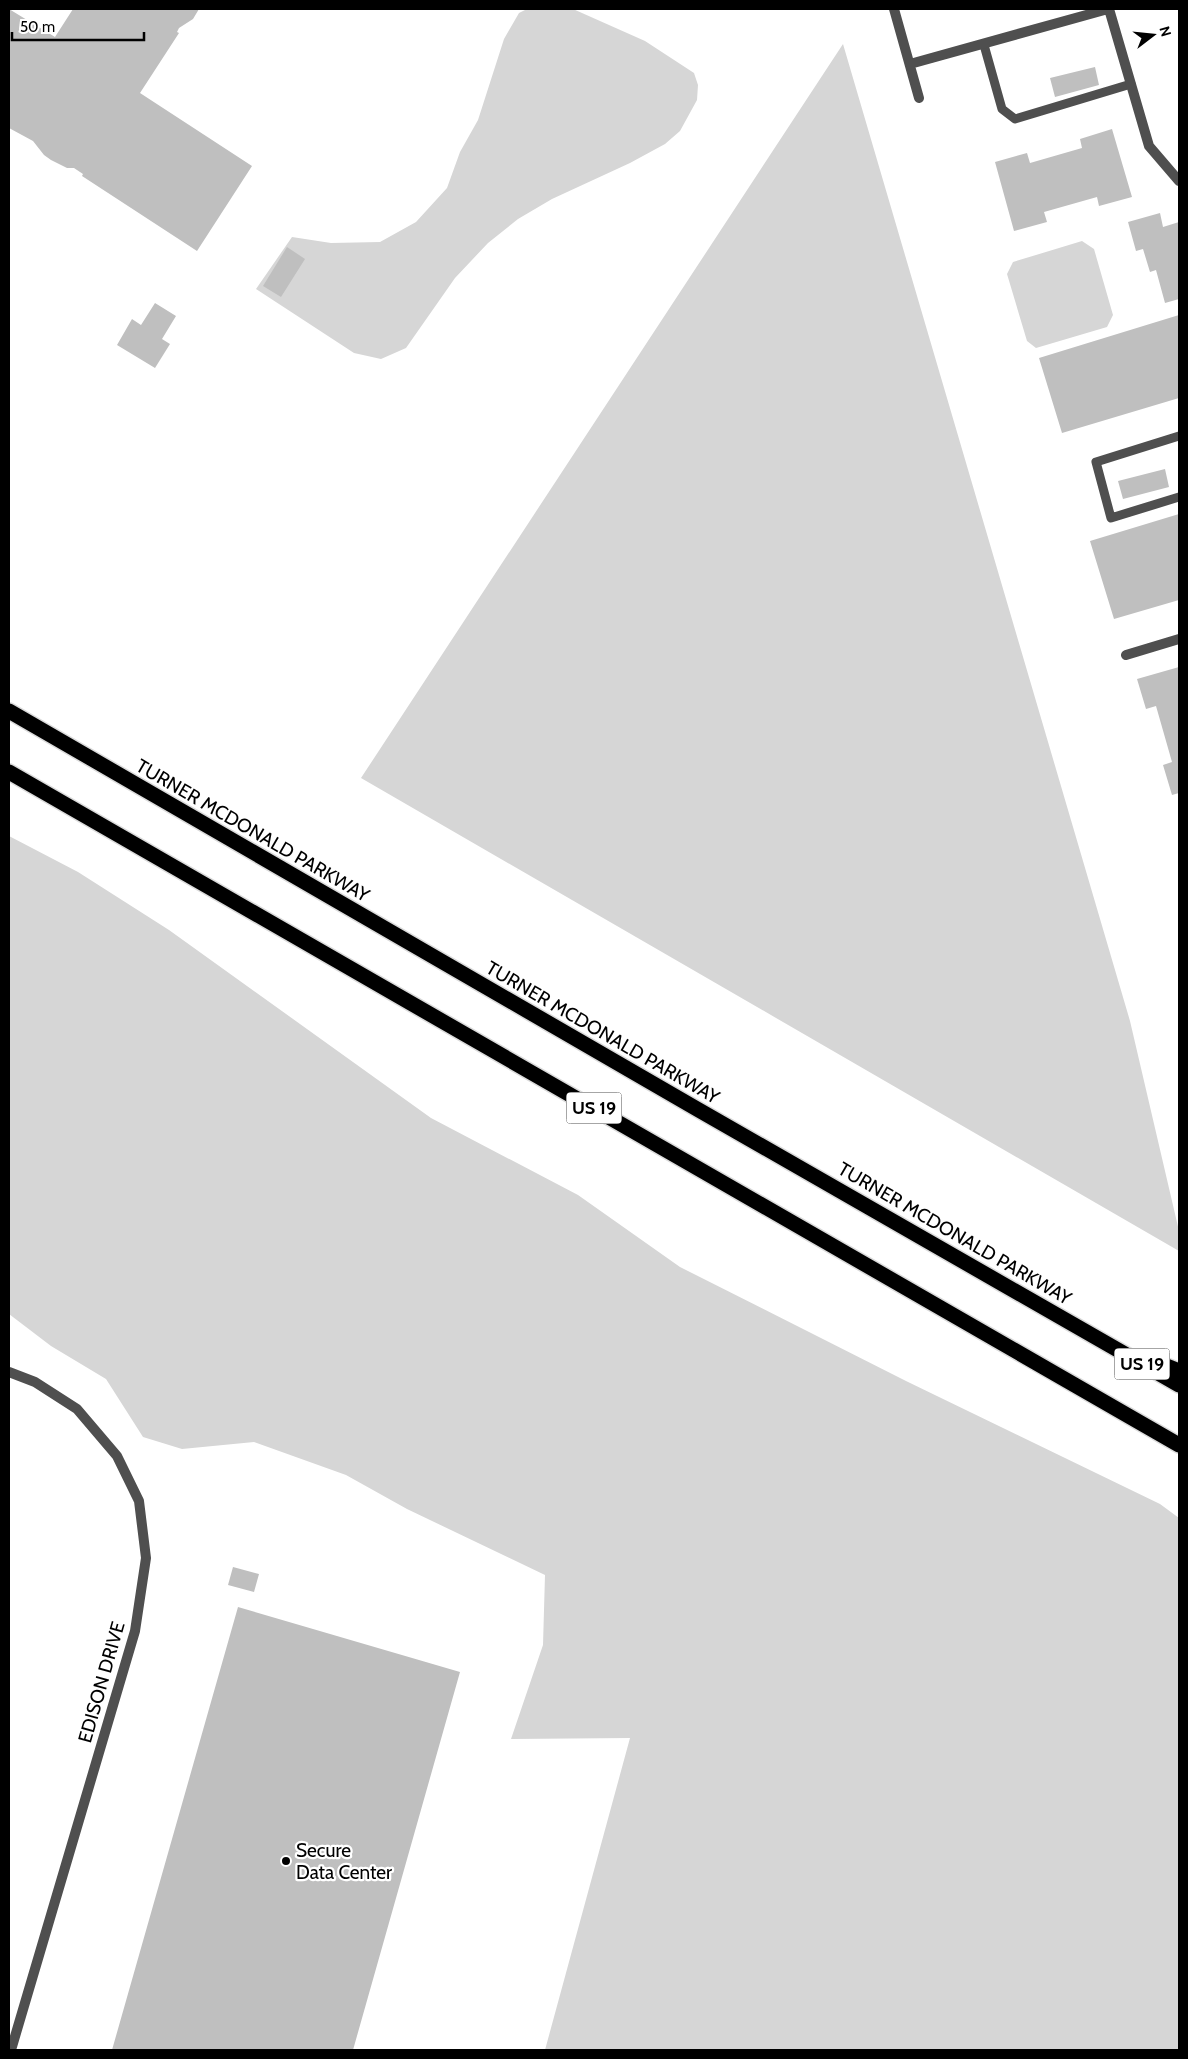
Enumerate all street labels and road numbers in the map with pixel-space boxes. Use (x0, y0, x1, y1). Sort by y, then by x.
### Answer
street label: TURNER MCDONALD PARKWAY (132, 754, 374, 907)
street label: TURNER MCDONALD PARKWAY (482, 956, 724, 1109)
road number: US 19 (566, 1092, 622, 1124)
street label: TURNER MCDONALD PARKWAY (834, 1157, 1076, 1310)
road number: US 19 (1114, 1348, 1170, 1380)
street label: EDISON DRIVE (73, 1619, 130, 1745)

